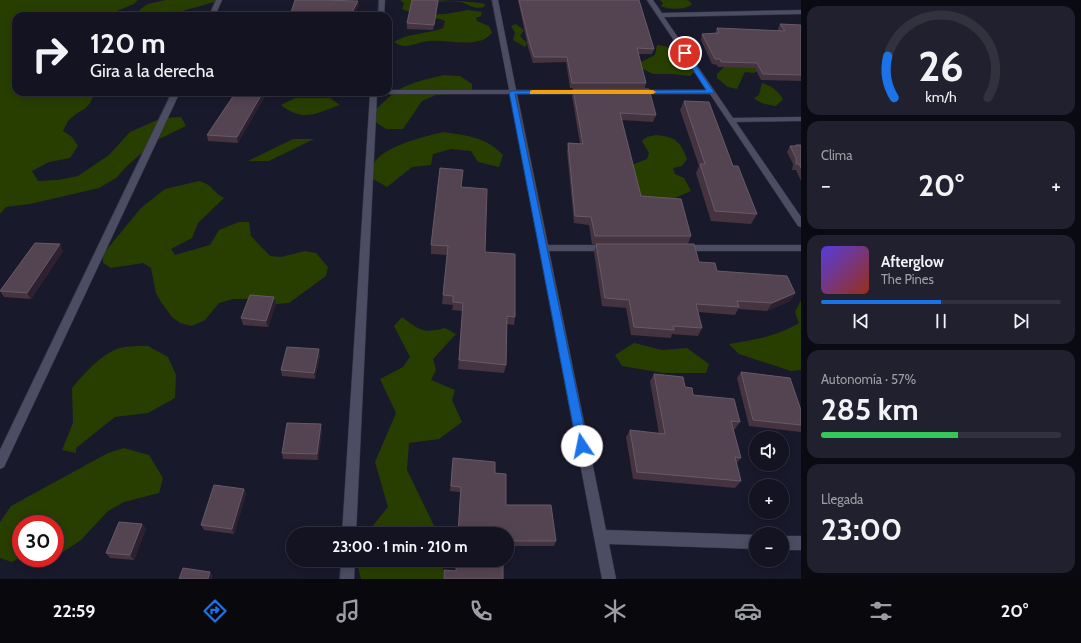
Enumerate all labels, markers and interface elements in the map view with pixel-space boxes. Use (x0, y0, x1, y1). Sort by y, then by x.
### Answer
text: 120 m (90, 26, 166, 60)
icon: right (24, 28, 76, 80)
pin (668, 36, 702, 70)
text: 26 (918, 41, 964, 91)
icon: arrive (674, 42, 696, 64)
text: Gira a la derecha (90, 60, 214, 82)
text: km/h (925, 88, 957, 106)
text: Clima (821, 147, 852, 163)
text: 20° (918, 167, 964, 204)
text: − (821, 172, 831, 199)
text: + (1051, 172, 1061, 199)
text: Afterglow (881, 253, 944, 271)
text: The Pines (881, 271, 934, 287)
icon: previous (850, 310, 872, 332)
icon: pause (930, 310, 952, 332)
icon: next (1010, 310, 1032, 332)
text: Autonomía · 57% (821, 371, 916, 387)
text: 285 km (821, 391, 918, 428)
position arrow (561, 425, 603, 467)
map controls (749, 431, 789, 567)
button: sound (749, 431, 789, 471)
button: + (749, 479, 789, 519)
text: Llegada (821, 491, 863, 507)
text: 23:00 (821, 511, 902, 548)
speed limit sign: 30 (12, 515, 64, 567)
button: − (749, 527, 789, 567)
text: 23:00 · 1 min · 210 m (332, 538, 468, 556)
icon: directions (201, 597, 229, 625)
icon: music (334, 597, 362, 625)
icon: phone (467, 597, 495, 625)
icon: climate (601, 597, 629, 625)
icon: car (734, 597, 762, 625)
icon: filters (867, 597, 895, 625)
text: 22:59 (53, 600, 95, 622)
text: 20° (1001, 600, 1028, 622)

